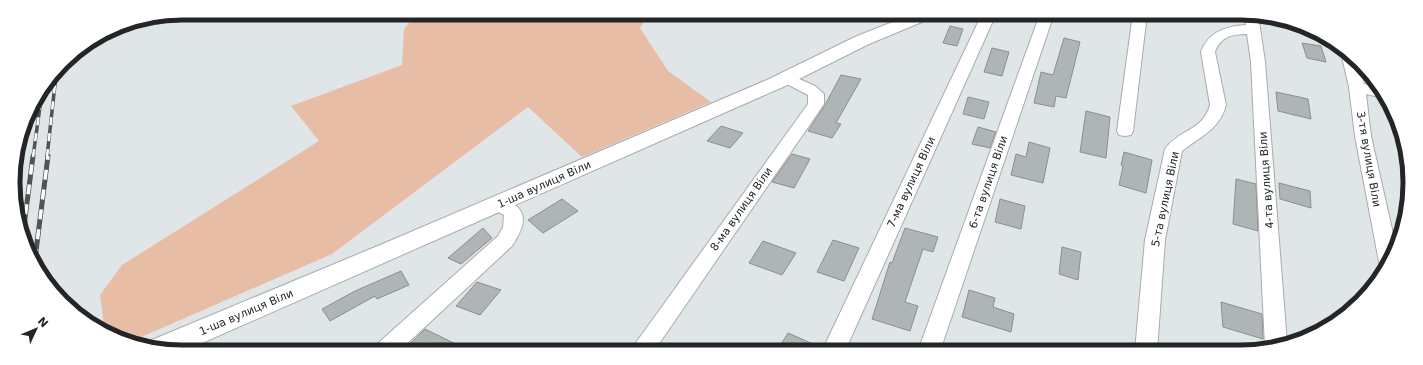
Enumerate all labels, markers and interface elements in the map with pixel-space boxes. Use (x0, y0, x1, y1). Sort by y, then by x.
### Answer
street label: 3-тя вулиця Віли (1354, 110, 1383, 208)
street label: 4-та вулиця Віли (1257, 131, 1276, 229)
street label: 6-та вулиця Віли (967, 134, 1010, 230)
street label: 7-ма вулиця Віли (885, 135, 938, 230)
street label: 5-та вулиця Віли (1149, 150, 1182, 248)
street label: 1-ша вулиця Віли (496, 158, 593, 211)
street label: 8-ма вулиця Віли (708, 165, 775, 254)
street label: 1-ша вулиця Віли (197, 287, 295, 338)
north arrow (16, 309, 56, 349)
text: N (35, 315, 51, 330)

